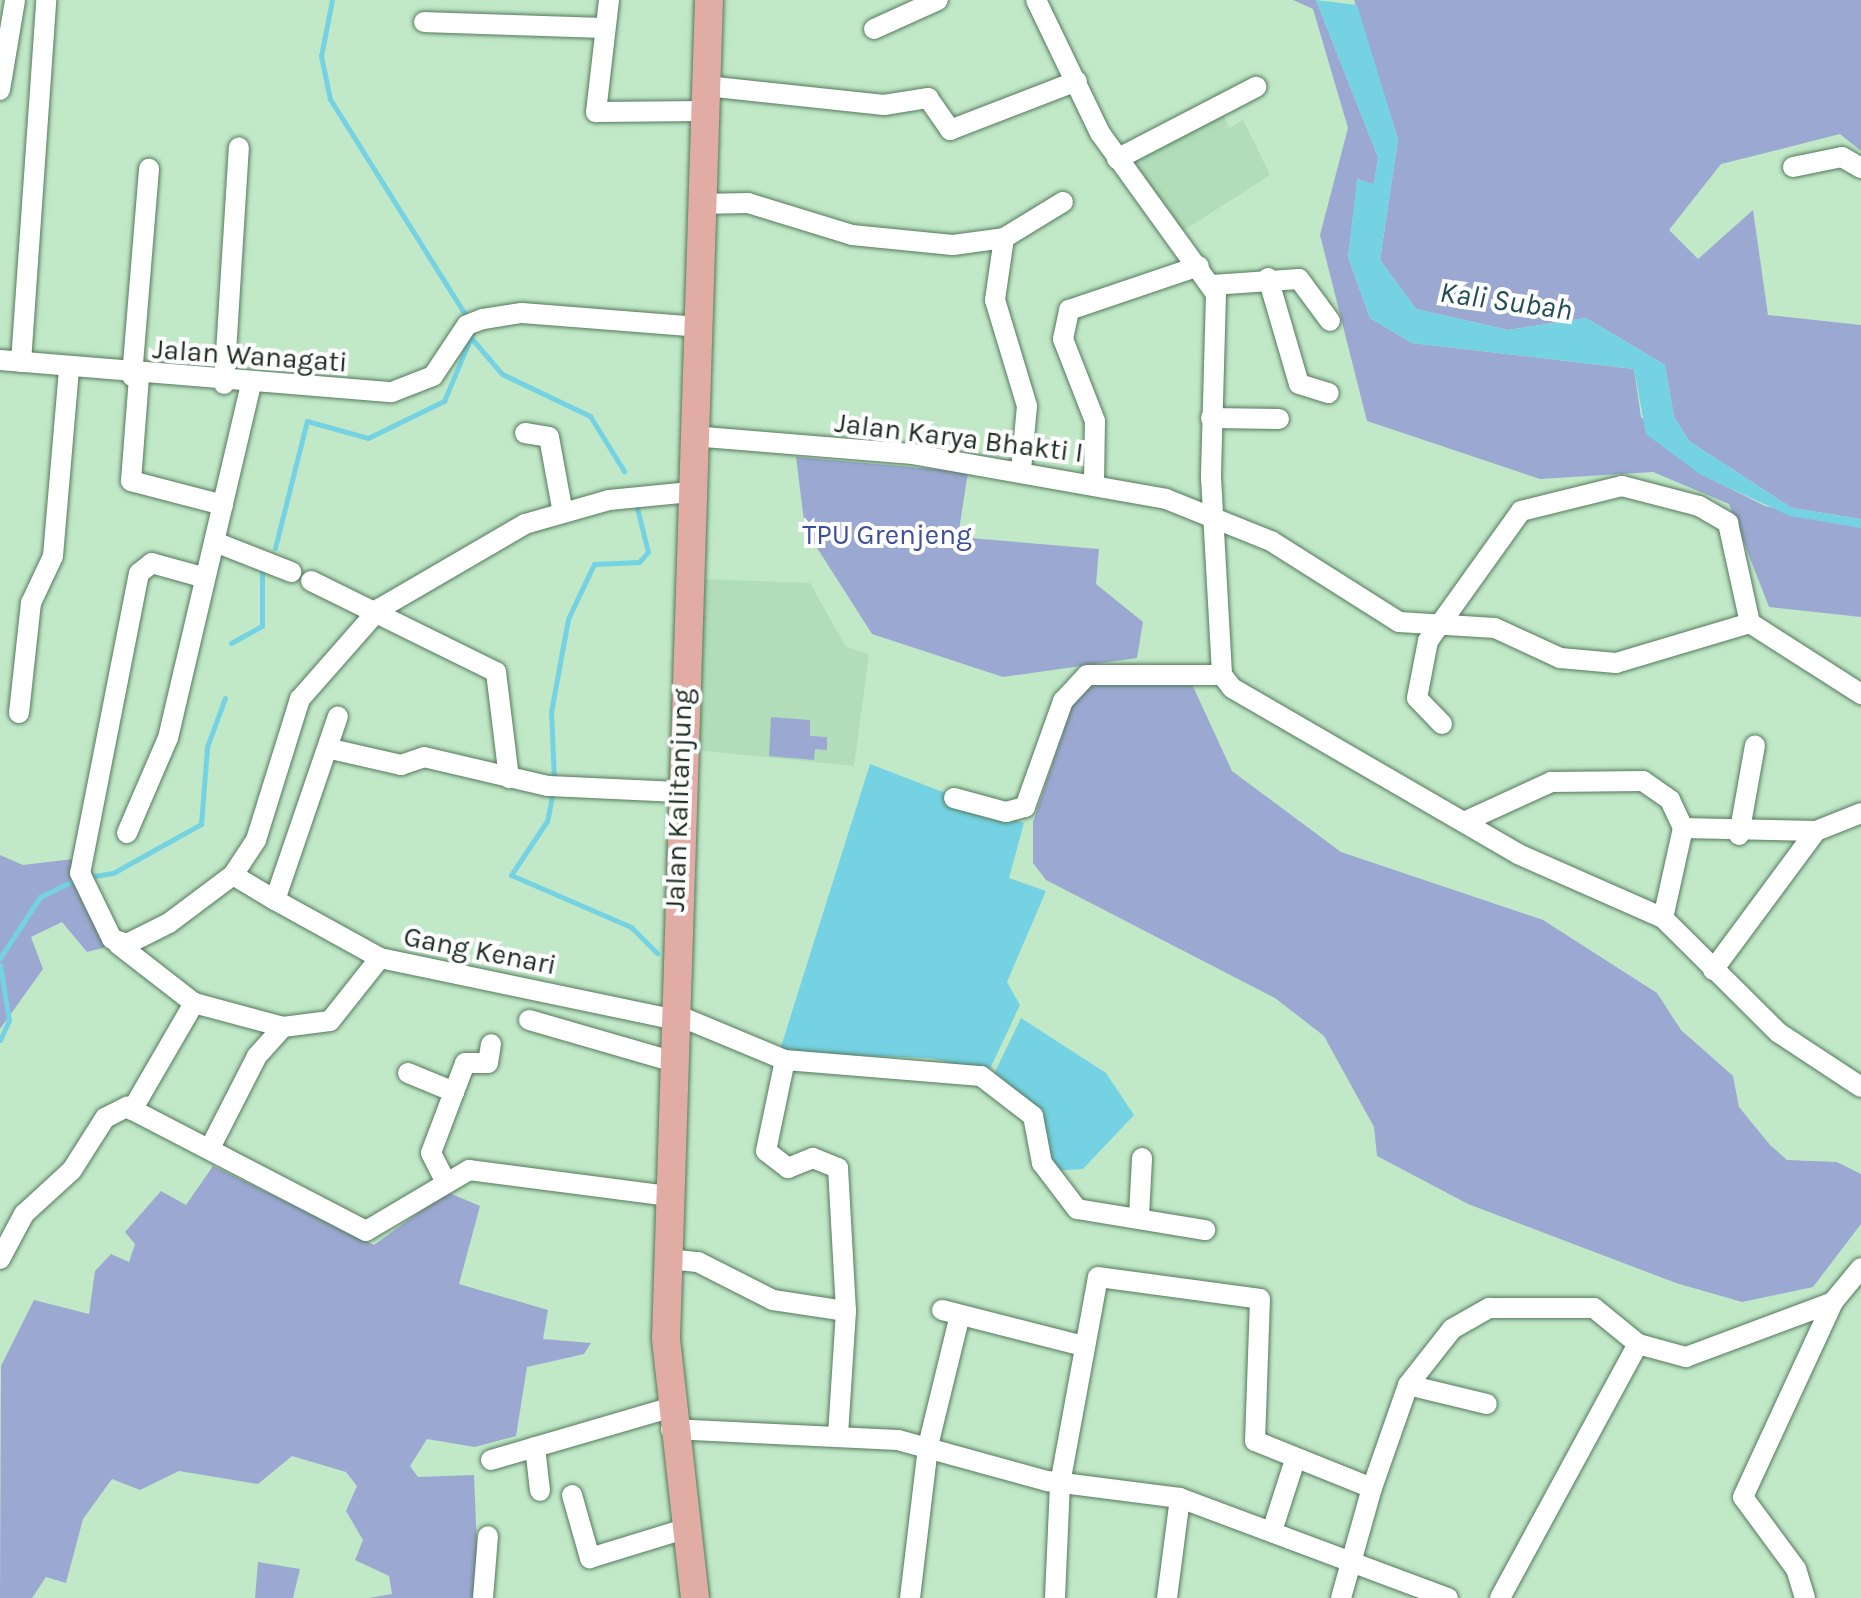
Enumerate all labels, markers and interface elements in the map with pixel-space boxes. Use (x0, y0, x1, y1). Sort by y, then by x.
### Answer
water label: Kali Subah (1437, 274, 1575, 328)
street label: Jalan Wanagati (151, 332, 349, 380)
street label: Jalan Karya Bhakti I (833, 406, 1085, 470)
park label: TPU Grenjeng (802, 518, 972, 552)
street label: Jalan Kalitanjung (658, 688, 700, 912)
street label: Gang Kenari (401, 920, 559, 982)

